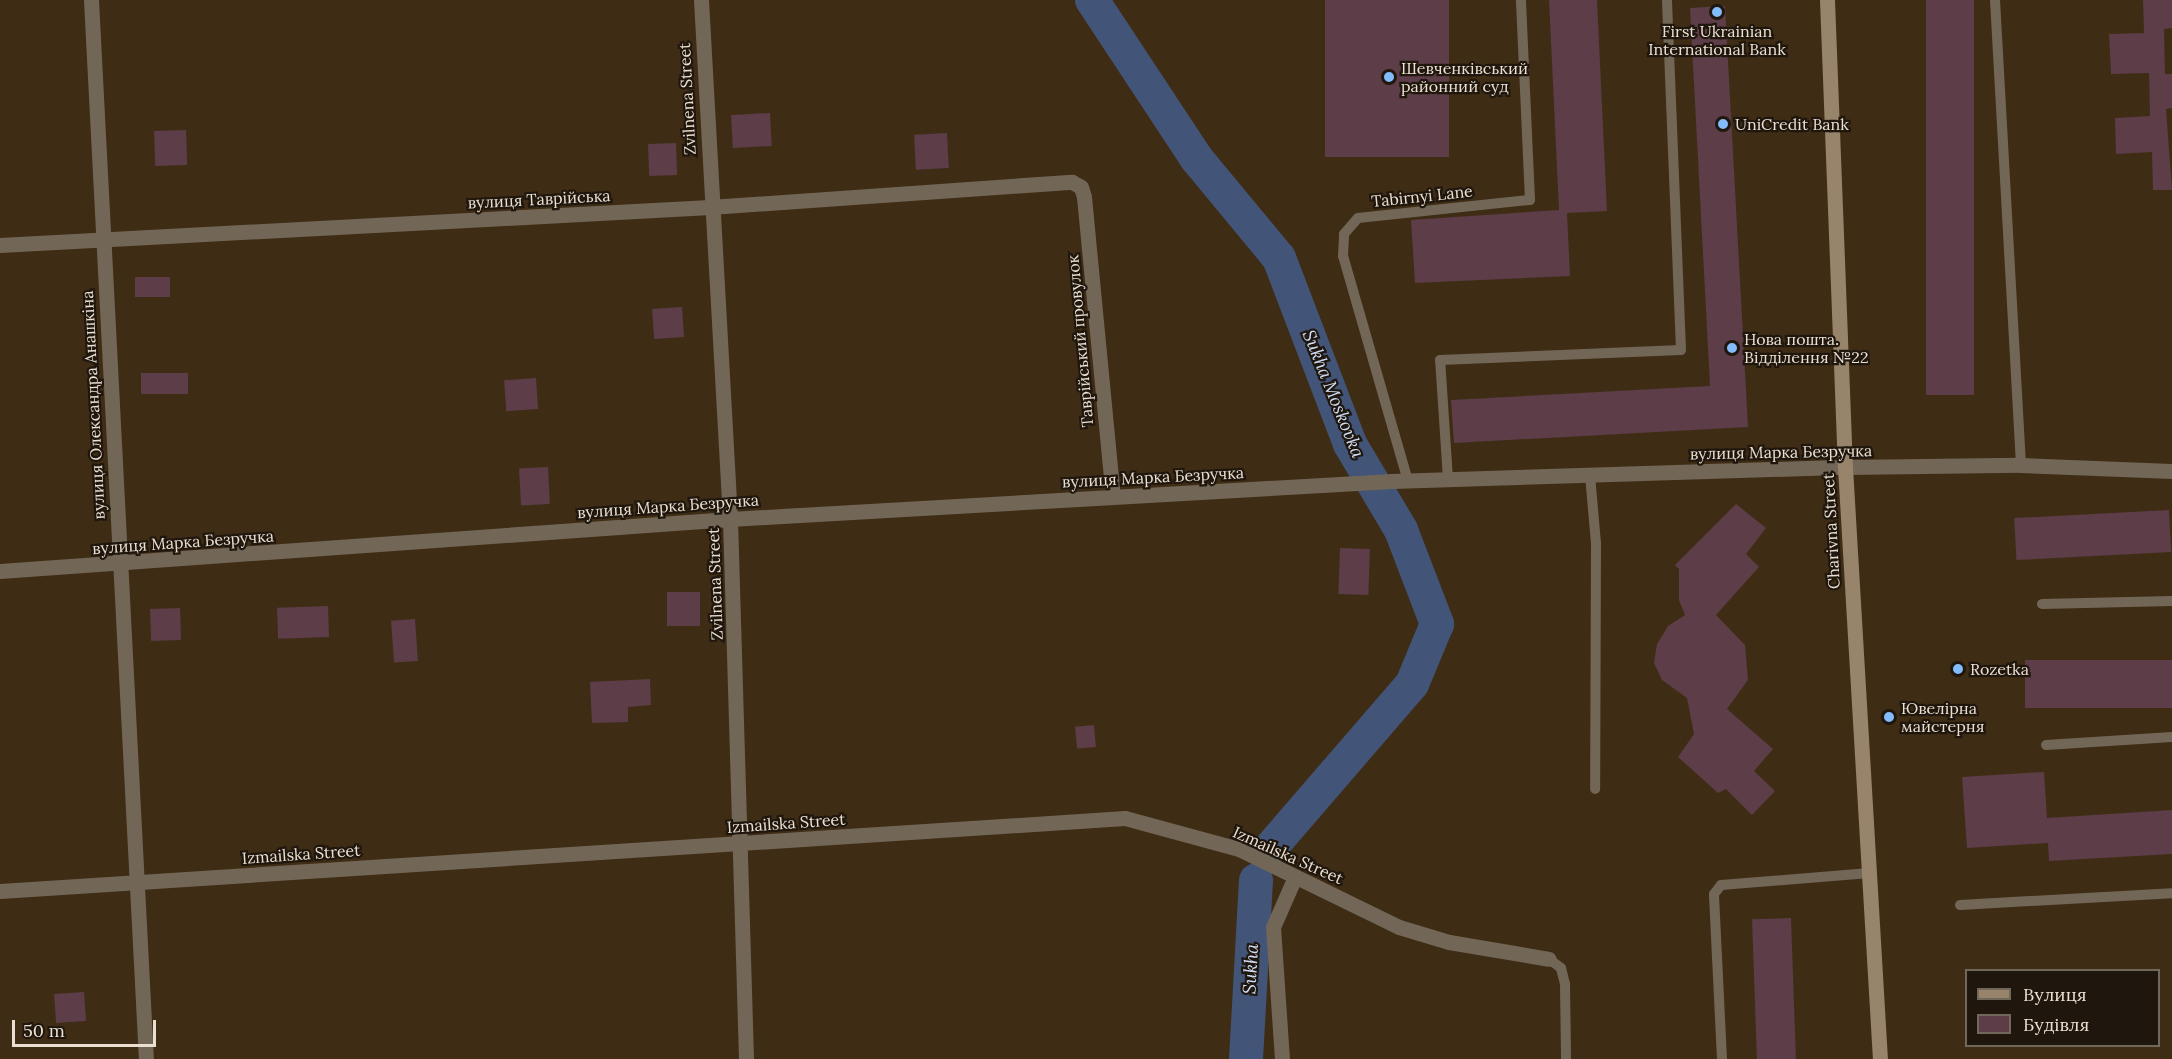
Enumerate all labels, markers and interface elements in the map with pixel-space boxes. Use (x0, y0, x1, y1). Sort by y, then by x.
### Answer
marker: First Ukrainian International Bank (1710, 5, 1724, 19)
place label: First Ukrainian International Bank (1648, 21, 1786, 59)
street label: Zvilnena Street (674, 42, 700, 156)
place label: Шевченківський районний суд (1401, 58, 1528, 96)
marker: Шевченківський районний суд (1382, 70, 1396, 84)
place label: UniCredit Bank (1735, 114, 1849, 134)
marker: UniCredit Bank (1716, 117, 1730, 131)
street label: Tabirnyi Lane (1370, 181, 1474, 211)
street label: вулиця Таврійська (467, 186, 611, 212)
street label: Таврійський провулок (1063, 254, 1097, 428)
street label: вулиця Олександра Анашкіна (77, 290, 109, 520)
water label: Sukha Moskovka (1298, 327, 1368, 461)
place label: Нова пошта. Відділення №22 (1744, 329, 1869, 367)
marker: Нова пошта. Відділення №22 (1725, 341, 1739, 355)
street label: вулиця Марка Безручка (1690, 441, 1872, 463)
street label: вулиця Марка Безручка (1062, 463, 1244, 491)
street label: Charivna Street (1818, 473, 1844, 589)
street label: вулиця Марка Безручка (576, 490, 760, 522)
street label: вулиця Марка Безручка (91, 526, 275, 558)
street label: Zvilnena Street (703, 527, 727, 641)
place label: Rozetka (1970, 659, 2029, 679)
marker: Rozetka (1951, 662, 1965, 676)
place label: Ювелірна майстерня (1901, 698, 1984, 736)
marker: Ювелірна майстерня (1882, 710, 1896, 724)
street label: Izmailska Street (726, 809, 846, 837)
street label: Izmailska Street (1230, 822, 1346, 888)
street label: Izmailska Street (241, 840, 361, 868)
water label: Sukha (1239, 943, 1263, 995)
legend (1965, 969, 2160, 1047)
text: Вулиця (2023, 983, 2086, 1006)
scale bar (15, 1008, 159, 1046)
text: Будівля (2023, 1013, 2089, 1036)
text: 50 m (23, 1019, 65, 1042)

